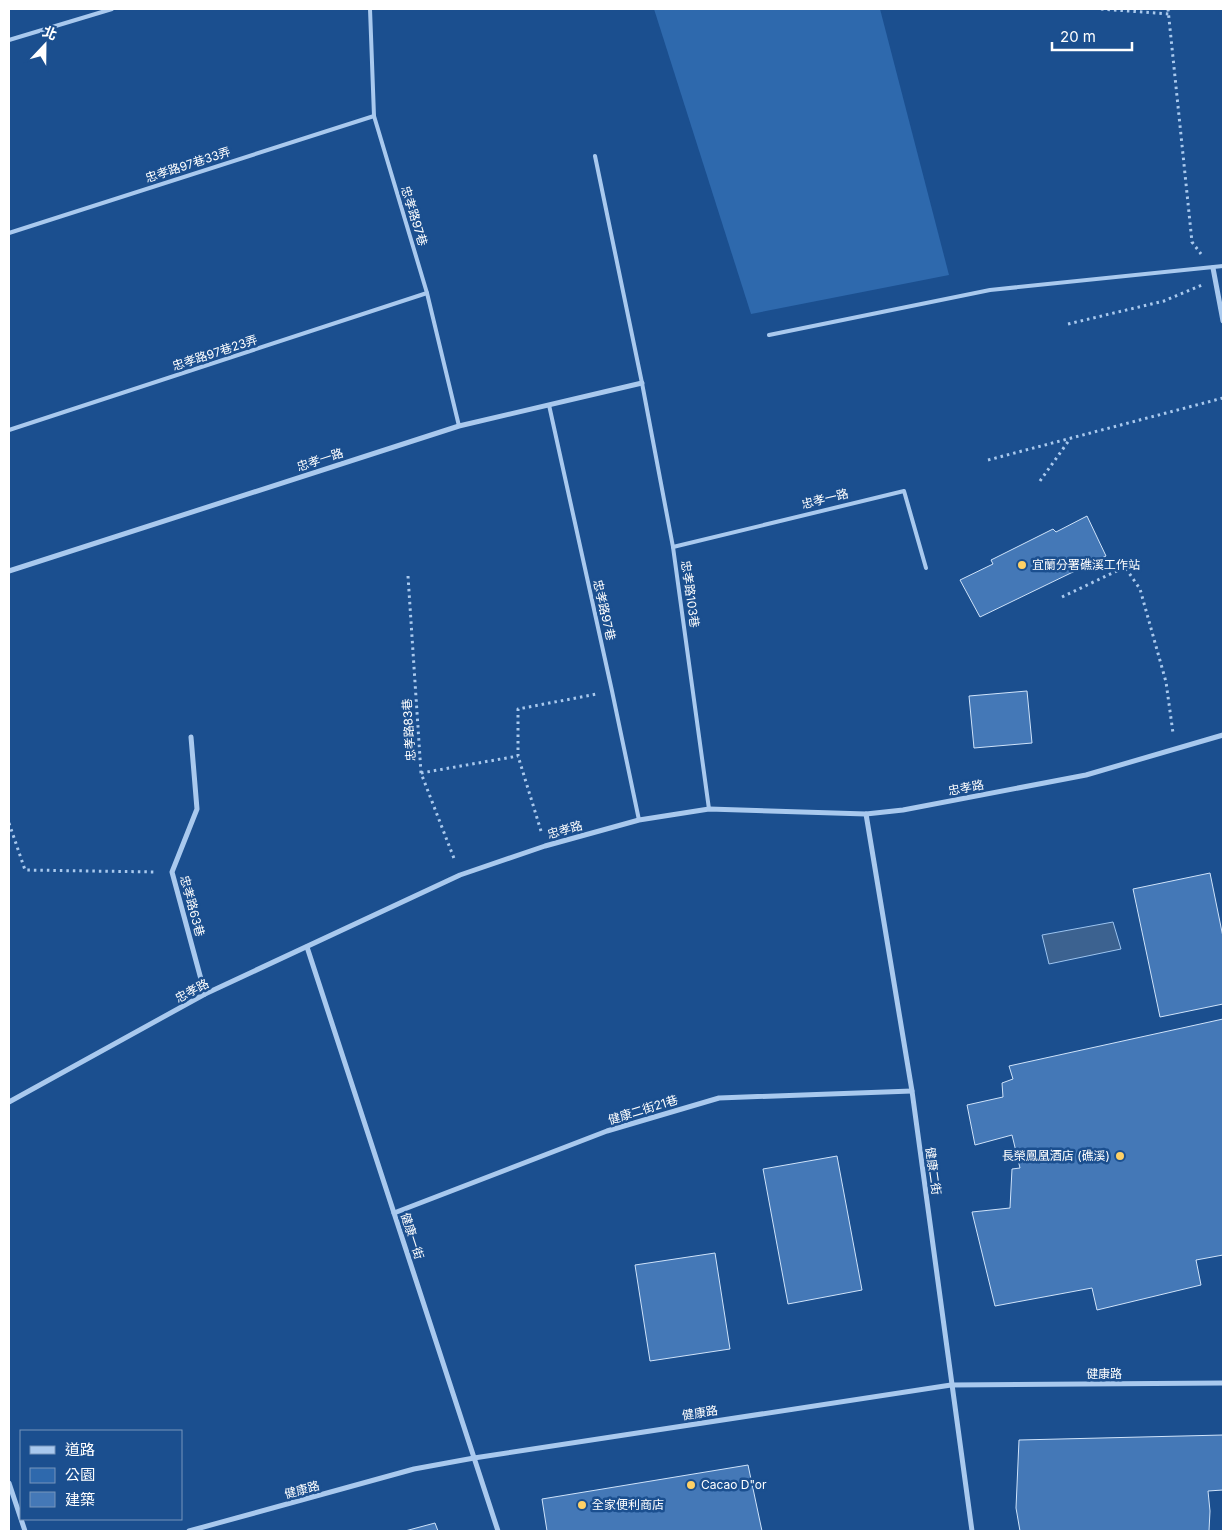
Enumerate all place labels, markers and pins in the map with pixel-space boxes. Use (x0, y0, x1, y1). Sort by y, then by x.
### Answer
place label: 宜蘭分署礁溪工作站 (1032, 557, 1140, 572)
marker: 宜蘭分署礁溪工作站 (1016, 559, 1028, 571)
place label: 長榮鳳凰酒店 (礁溪) (1002, 1148, 1110, 1163)
marker: 長榮鳳凰酒店 (礁溪) (1114, 1150, 1126, 1162)
place label: Cacao D"or (701, 1477, 767, 1492)
marker: Cacao D"or (685, 1479, 697, 1491)
place label: 全家便利商店 (592, 1497, 664, 1512)
marker: 全家便利商店 (576, 1499, 588, 1511)

